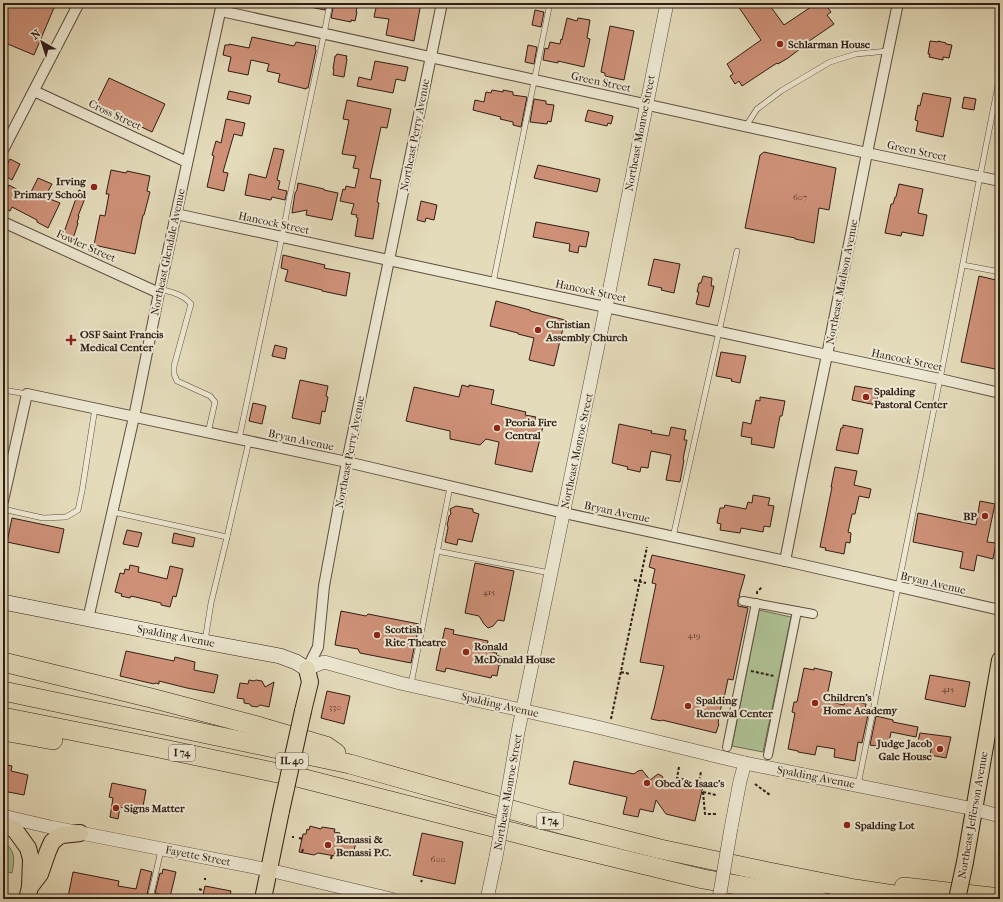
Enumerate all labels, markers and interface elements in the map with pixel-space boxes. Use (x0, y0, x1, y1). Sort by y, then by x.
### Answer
north arrow (22, 22, 62, 62)
text: N (29, 27, 44, 42)
place label: Schlarman House (788, 38, 871, 51)
marker: Schlarman House (775, 39, 785, 49)
street label: Green Street (570, 69, 632, 95)
street label: Northeast Monroe Street (622, 74, 658, 192)
street label: Northeast Perry Avenue (398, 77, 432, 192)
street label: Cross Street (86, 97, 144, 133)
street label: Green Street (886, 138, 948, 164)
place label: Irving Primary School (14, 175, 87, 201)
marker: Irving Primary School (89, 182, 99, 192)
street label: Northeast Glendale Avenue (148, 187, 188, 317)
house number: 607 (793, 192, 808, 202)
street label: Hancock Street (237, 209, 311, 237)
street label: Northeast Madison Avenue (823, 218, 861, 346)
street label: Fowler Street (54, 227, 118, 265)
street label: Hancock Street (554, 277, 628, 305)
place label: Christian Assembly Church (545, 318, 629, 344)
marker: Christian Assembly Church (533, 325, 543, 335)
place label: OSF Saint Francis Medical Center (79, 328, 163, 354)
marker: OSF Saint Francis Medical Center (65, 334, 77, 346)
street label: Hancock Street (870, 346, 944, 374)
place label: Spalding Pastoral Center (874, 385, 948, 411)
street label: Northeast Monroe Street (558, 392, 596, 510)
marker: Spalding Pastoral Center (861, 392, 871, 402)
street label: Northeast Perry Avenue (333, 394, 367, 509)
place label: Peoria Fire Central (505, 416, 557, 442)
marker: Peoria Fire Central (492, 423, 502, 433)
street label: Bryan Avenue (267, 427, 336, 453)
street label: Bryan Avenue (583, 499, 652, 525)
place label: BP (963, 510, 977, 523)
marker: BP (980, 511, 990, 521)
street label: Bryan Avenue (899, 569, 968, 597)
house number: 415 (483, 587, 495, 597)
street label: Spalding Avenue (136, 622, 217, 650)
place label: Scottish Rite Theatre (385, 623, 447, 649)
marker: Scottish Rite Theatre (372, 630, 382, 640)
house number: 419 (687, 630, 701, 640)
place label: Ronald McDonald House (473, 640, 556, 666)
marker: Ronald McDonald House (461, 647, 471, 657)
house number: 415 (942, 684, 954, 694)
street label: Spalding Avenue (460, 690, 541, 720)
place label: Children's Home Academy (823, 691, 898, 717)
place label: Spalding Renewal Center (696, 694, 773, 720)
marker: Children's Home Academy (810, 698, 820, 708)
marker: Spalding Renewal Center (683, 701, 693, 711)
house number: 330 (329, 702, 341, 712)
street label: Northeast Monroe Street (491, 733, 525, 851)
place label: Judge Jacob Gale House (876, 737, 933, 763)
marker: Judge Jacob Gale House (935, 744, 945, 754)
road number: I 74 (169, 745, 195, 761)
street label: Northeast Jefferson Avenue (955, 750, 991, 880)
road number: IL 40 (276, 753, 308, 769)
street label: Spalding Avenue (776, 763, 857, 791)
place label: Obed & Isaac's (655, 777, 724, 790)
marker: Obed & Isaac's (642, 778, 652, 788)
place label: Signs Matter (124, 802, 185, 815)
marker: Signs Matter (111, 803, 121, 813)
road number: I 74 (537, 813, 563, 829)
place label: Spalding Lot (855, 819, 916, 832)
marker: Spalding Lot (842, 820, 852, 830)
place label: Benassi & Benassi P.C. (336, 833, 391, 859)
marker: Benassi & Benassi P.C. (323, 840, 333, 850)
street label: Fayette Street (164, 843, 232, 869)
house number: 600 (431, 854, 445, 864)

